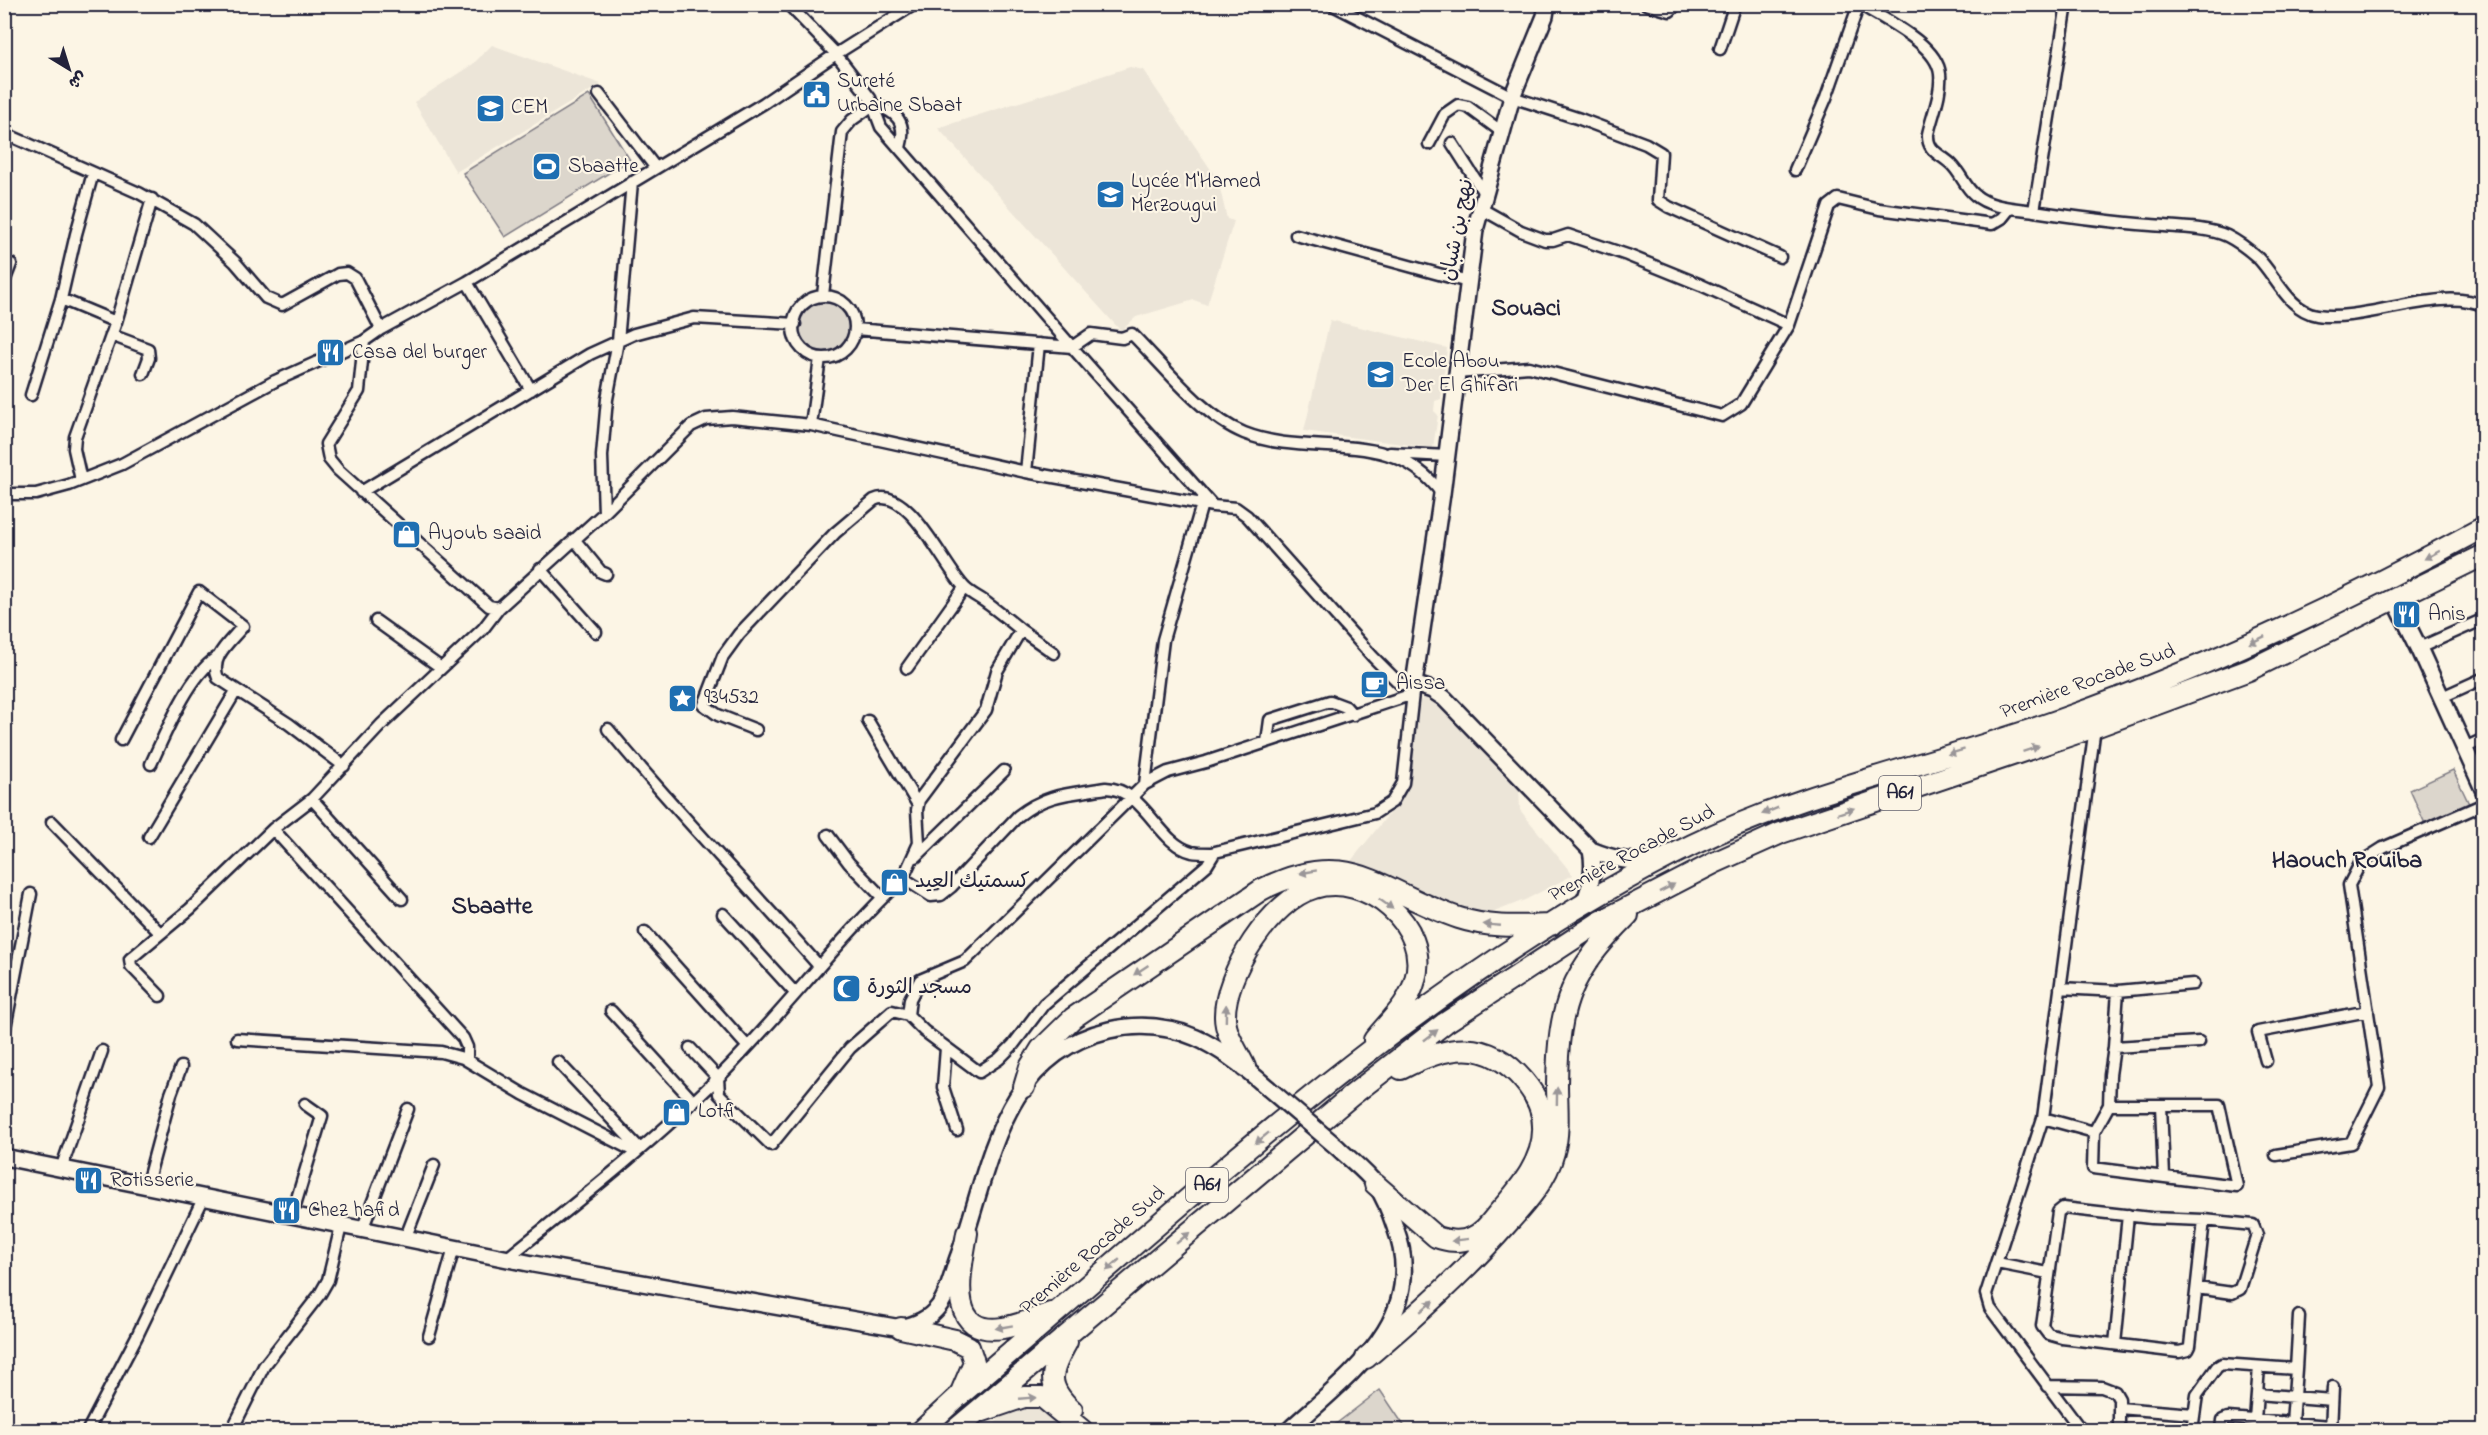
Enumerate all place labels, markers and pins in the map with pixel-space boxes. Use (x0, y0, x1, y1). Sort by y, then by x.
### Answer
place label: Sureté Urbaine Sbaat (837, 67, 962, 121)
public building icon: Sureté Urbaine Sbaat (800, 78, 832, 110)
school or university icon: CEM (474, 92, 506, 124)
place label: CEM (511, 93, 548, 123)
sports icon: Sbaatte (531, 151, 563, 183)
place label: Sbaatte (568, 152, 639, 182)
place label: Lycée M'Hamed Merzougui (1131, 167, 1261, 223)
school or university icon: Lycée M'Hamed Merzougui (1094, 178, 1126, 210)
restaurant icon: Casa del burger (315, 337, 347, 369)
place label: Casa del burger (352, 338, 488, 370)
place label: Ecole Abou Der El Ghifari (1401, 347, 1518, 401)
school or university icon: Ecole Abou Der El Ghifari (1365, 358, 1397, 390)
shop icon: Ayoub saaid (391, 518, 423, 550)
place label: Ayoub saaid (428, 519, 542, 551)
restaurant icon: Anis (2391, 599, 2423, 631)
place label: Anis (2428, 600, 2466, 630)
cafe icon: Aissa (1359, 668, 1391, 700)
place label: Aissa (1396, 669, 1445, 699)
place icon: 934532 (667, 682, 699, 714)
place label: 934532 (704, 683, 759, 713)
shop icon: كسمتيك العيد (878, 866, 910, 898)
place label: كسمتيك العيد (915, 867, 1030, 897)
mosque icon: مسجد الثورة (830, 972, 862, 1004)
place label: مسجد الثورة (867, 973, 972, 1003)
shop icon: Lotfi (661, 1096, 693, 1128)
place label: Lotfi (698, 1097, 737, 1127)
restaurant icon: Rotisserie (73, 1165, 105, 1197)
place label: Rotisserie (110, 1166, 194, 1196)
restaurant icon: Chez hafid (271, 1195, 303, 1227)
place label: Chez hafid (308, 1196, 400, 1226)

